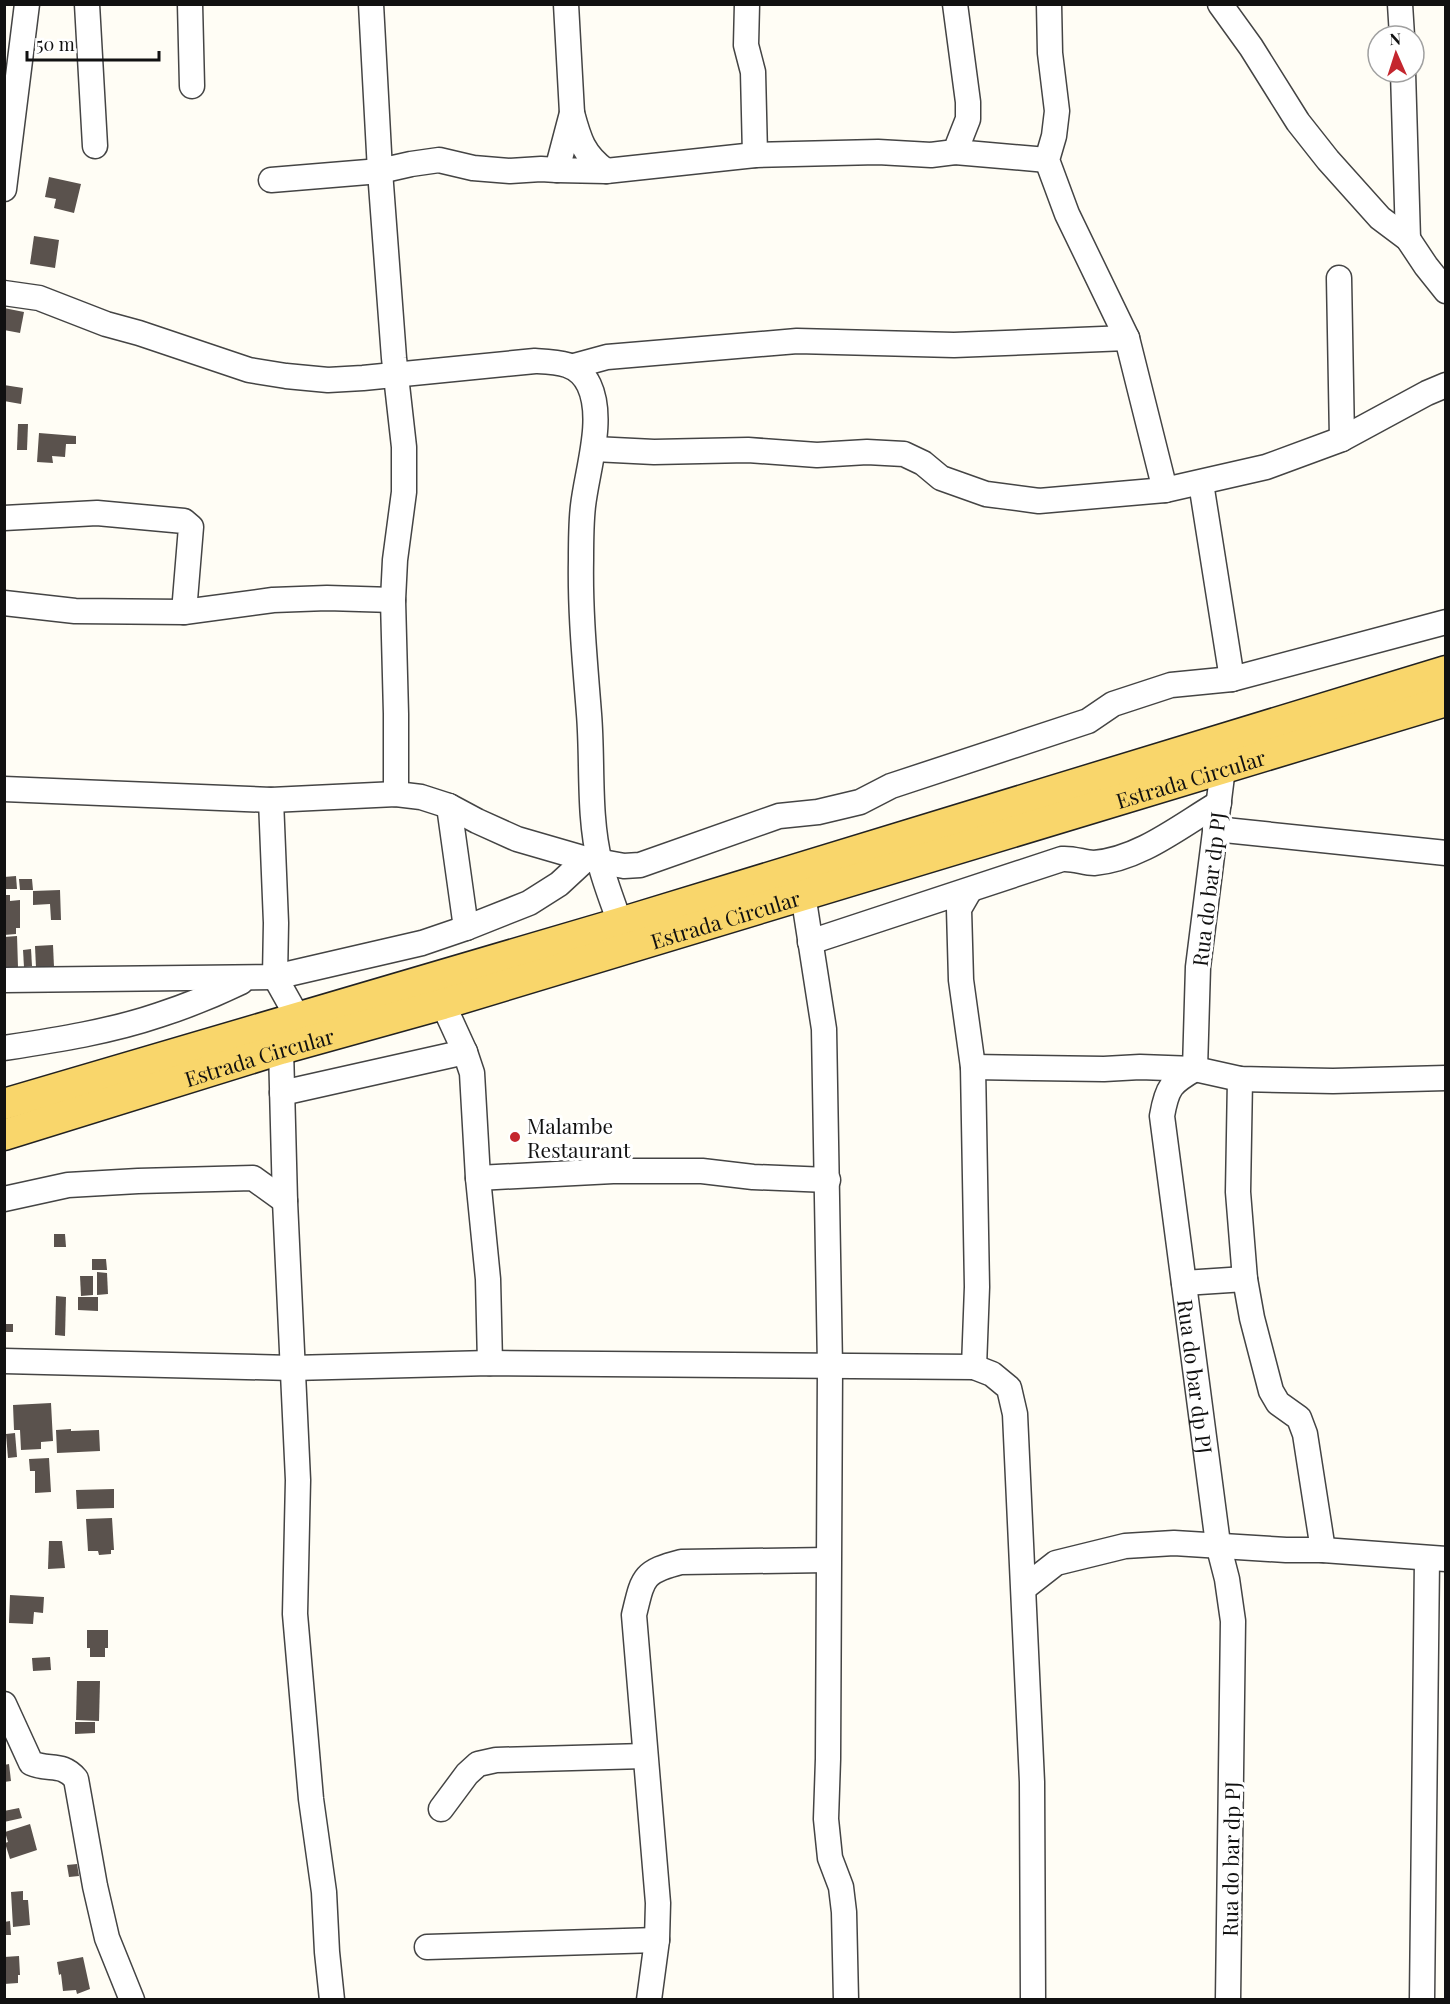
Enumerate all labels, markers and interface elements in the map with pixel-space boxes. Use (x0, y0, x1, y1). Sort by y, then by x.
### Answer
scale bar (27, 24, 159, 62)
north arrow (1366, 24, 1426, 84)
text: N (1389, 28, 1402, 49)
text: 50 m (36, 32, 75, 56)
street label: Estrada Circular (1112, 742, 1269, 814)
street label: Rua do bar dp PJ (1185, 810, 1231, 968)
street label: Estrada Circular (647, 883, 804, 955)
street label: Estrada Circular (181, 1021, 338, 1092)
place label: Malambe Restaurant (527, 1111, 631, 1163)
marker: Malambe Restaurant (508, 1130, 522, 1144)
street label: Rua do bar dp PJ (1172, 1298, 1220, 1456)
street label: Rua do bar dp PJ (1215, 1781, 1245, 1937)

